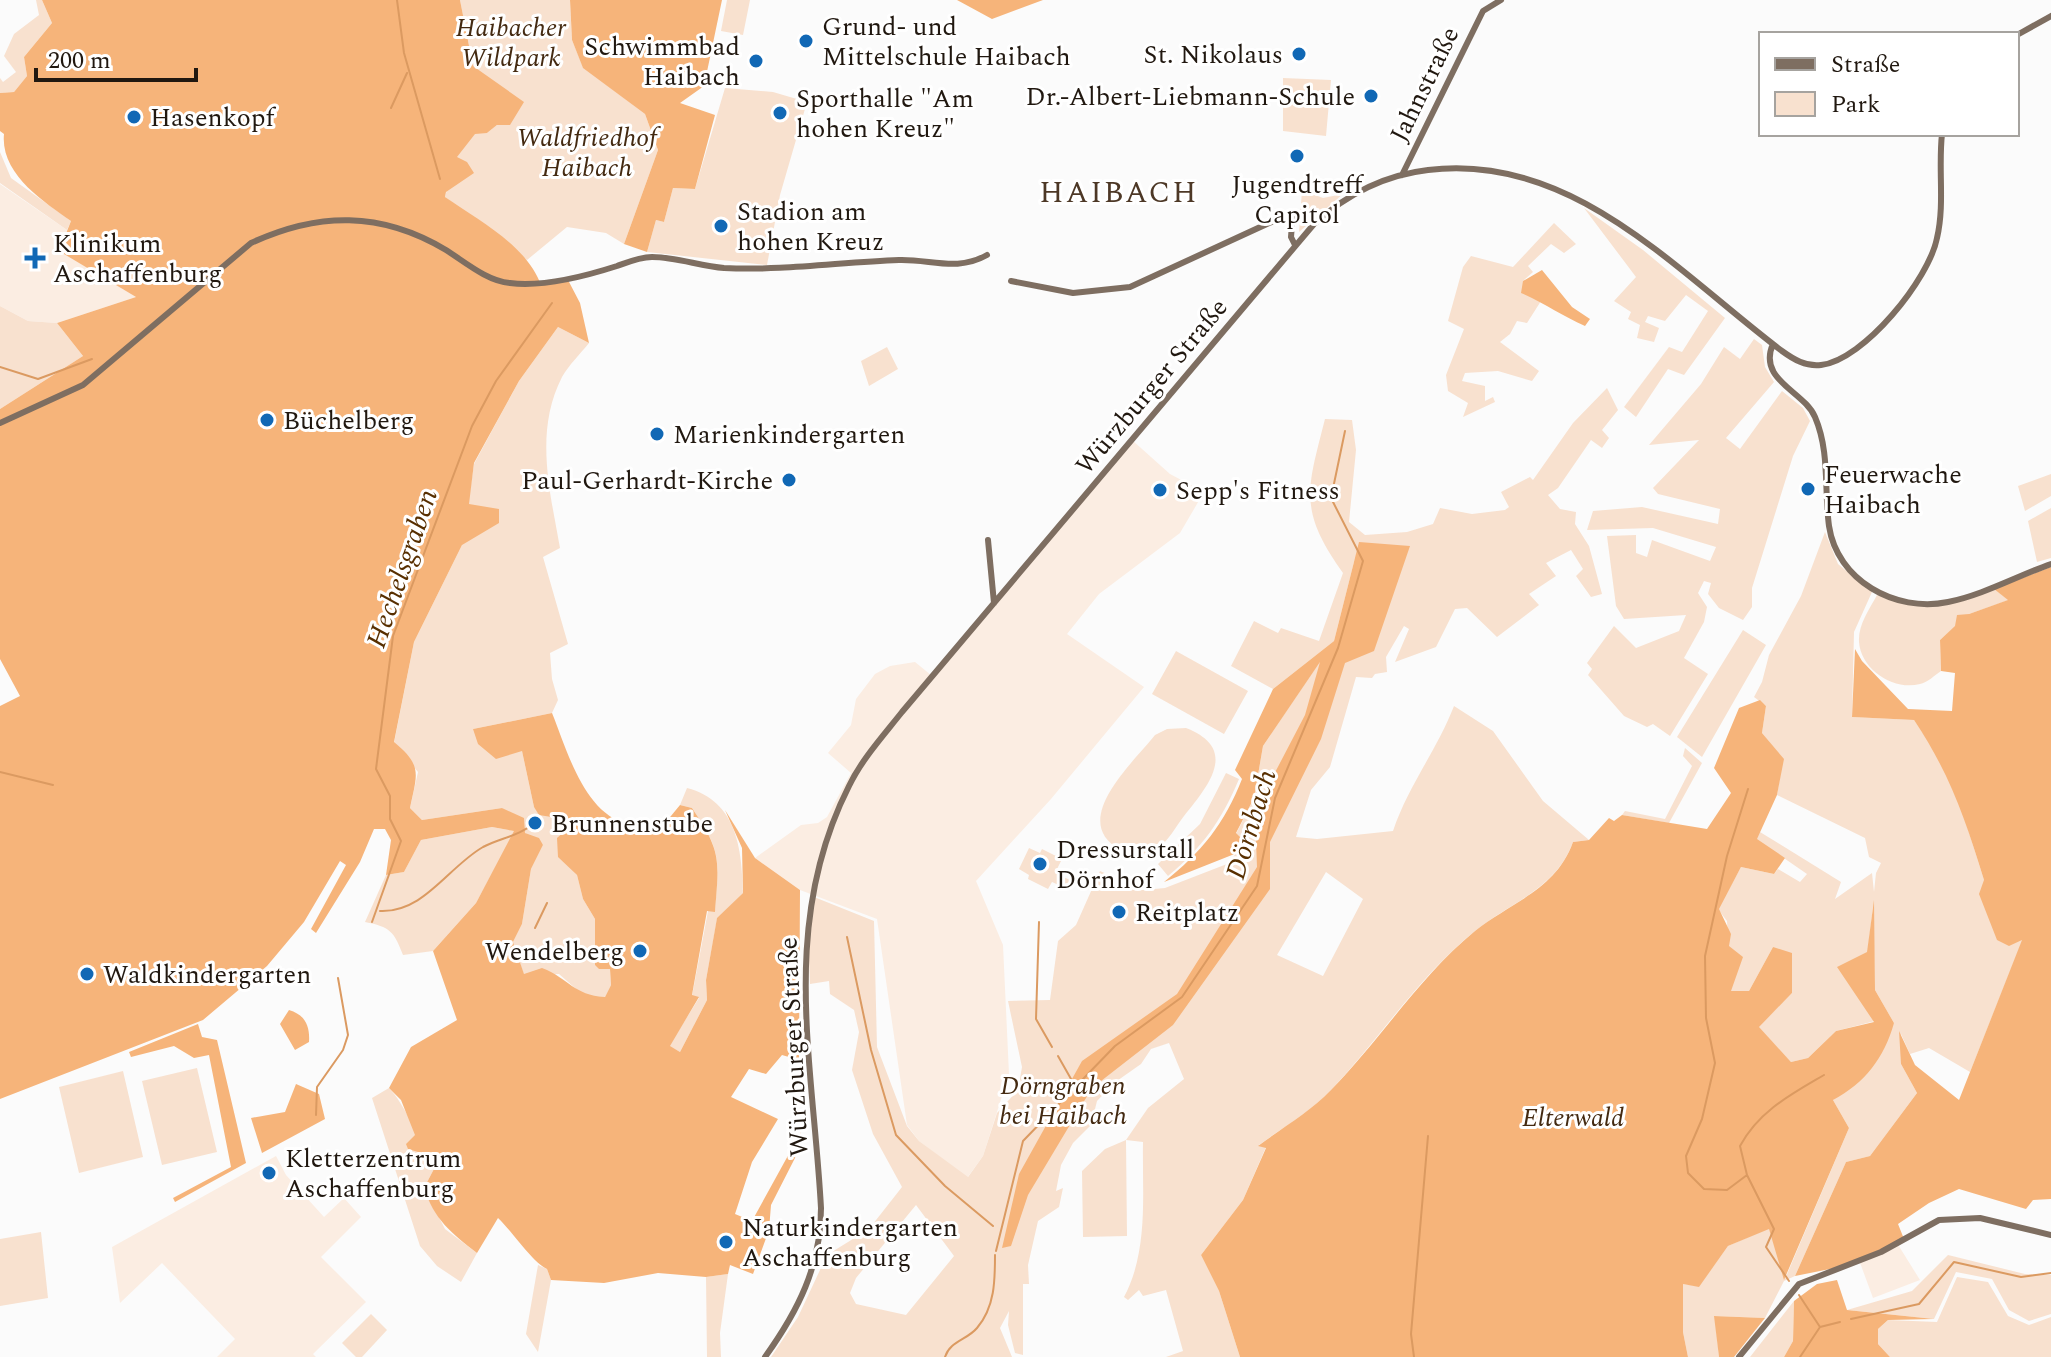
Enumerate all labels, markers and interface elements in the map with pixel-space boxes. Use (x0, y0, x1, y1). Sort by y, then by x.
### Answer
place label: Grund- und Mittelschule Haibach (822, 7, 1071, 77)
park label: Haibacher Wildpark (456, 8, 567, 78)
street label: Jahnstraße (1380, 20, 1470, 149)
place label: Schwimmbad Haibach (584, 27, 740, 97)
scale bar (36, 32, 196, 82)
marker: Grund- und Mittelschule Haibach (797, 32, 815, 50)
legend (1759, 32, 2019, 136)
place label: St. Nikolaus (1144, 35, 1283, 75)
text: 200 m (48, 43, 111, 79)
marker: St. Nikolaus (1290, 45, 1308, 63)
text: Straße (1831, 47, 1900, 83)
marker: Schwimmbad Haibach (747, 52, 765, 70)
place label: Dr.-Albert-Liebmann-Schule (1026, 77, 1355, 117)
place label: Sporthalle "Am hohen Kreuz" (796, 79, 974, 149)
marker: Dr.-Albert-Liebmann-Schule (1362, 87, 1380, 105)
text: Park (1831, 87, 1881, 123)
place label: Hasenkopf (150, 98, 276, 138)
marker: Sporthalle "Am hohen Kreuz" (771, 104, 789, 122)
marker: Hasenkopf (125, 108, 143, 126)
park label: Waldfriedhof Haibach (517, 118, 661, 188)
marker: Jugendtreff Capitol (1288, 147, 1306, 165)
place label: Jugendtreff Capitol (1232, 165, 1365, 235)
district label: HAIBACH (1039, 170, 1199, 216)
place label: Stadion am hohen Kreuz (737, 192, 884, 262)
marker: Stadion am hohen Kreuz (712, 217, 730, 235)
place label: Klinikum Aschaffenburg (53, 224, 222, 294)
marker: Klinikum Aschaffenburg (24, 247, 46, 269)
street label: Würzburger Straße (1066, 289, 1238, 484)
place label: Büchelberg (283, 401, 414, 441)
marker: Büchelberg (258, 411, 276, 429)
place label: Marienkindergarten (673, 415, 905, 455)
marker: Marienkindergarten (648, 425, 666, 443)
place label: Feuerwache Haibach (1824, 455, 1962, 525)
place label: Paul-Gerhardt-Kirche (521, 461, 773, 501)
marker: Paul-Gerhardt-Kirche (780, 471, 798, 489)
place label: Sepp's Fitness (1176, 471, 1340, 511)
marker: Feuerwache Haibach (1799, 480, 1817, 498)
marker: Sepp's Fitness (1151, 481, 1169, 499)
water label: Hechelsgraben (355, 483, 450, 654)
water label: Dörnbach (1214, 764, 1289, 885)
place label: Brunnenstube (551, 804, 713, 844)
marker: Brunnenstube (526, 814, 544, 832)
place label: Dressurstall Dörnhof (1056, 830, 1194, 900)
marker: Dressurstall Dörnhof (1031, 855, 1049, 873)
place label: Reitplatz (1135, 893, 1239, 933)
marker: Reitplatz (1110, 903, 1128, 921)
place label: Wendelberg (485, 932, 624, 972)
street label: Würzburger Straße (768, 936, 820, 1158)
marker: Wendelberg (631, 942, 649, 960)
place label: Waldkindergarten (103, 955, 311, 995)
marker: Waldkindergarten (78, 965, 96, 983)
park label: Dörngraben bei Haibach (999, 1066, 1127, 1136)
park label: Elterwald (1522, 1098, 1624, 1138)
place label: Kletterzentrum Aschaffenburg (285, 1139, 461, 1209)
marker: Kletterzentrum Aschaffenburg (260, 1164, 278, 1182)
place label: Naturkindergarten Aschaffenburg (742, 1208, 958, 1278)
marker: Naturkindergarten Aschaffenburg (717, 1233, 735, 1251)

